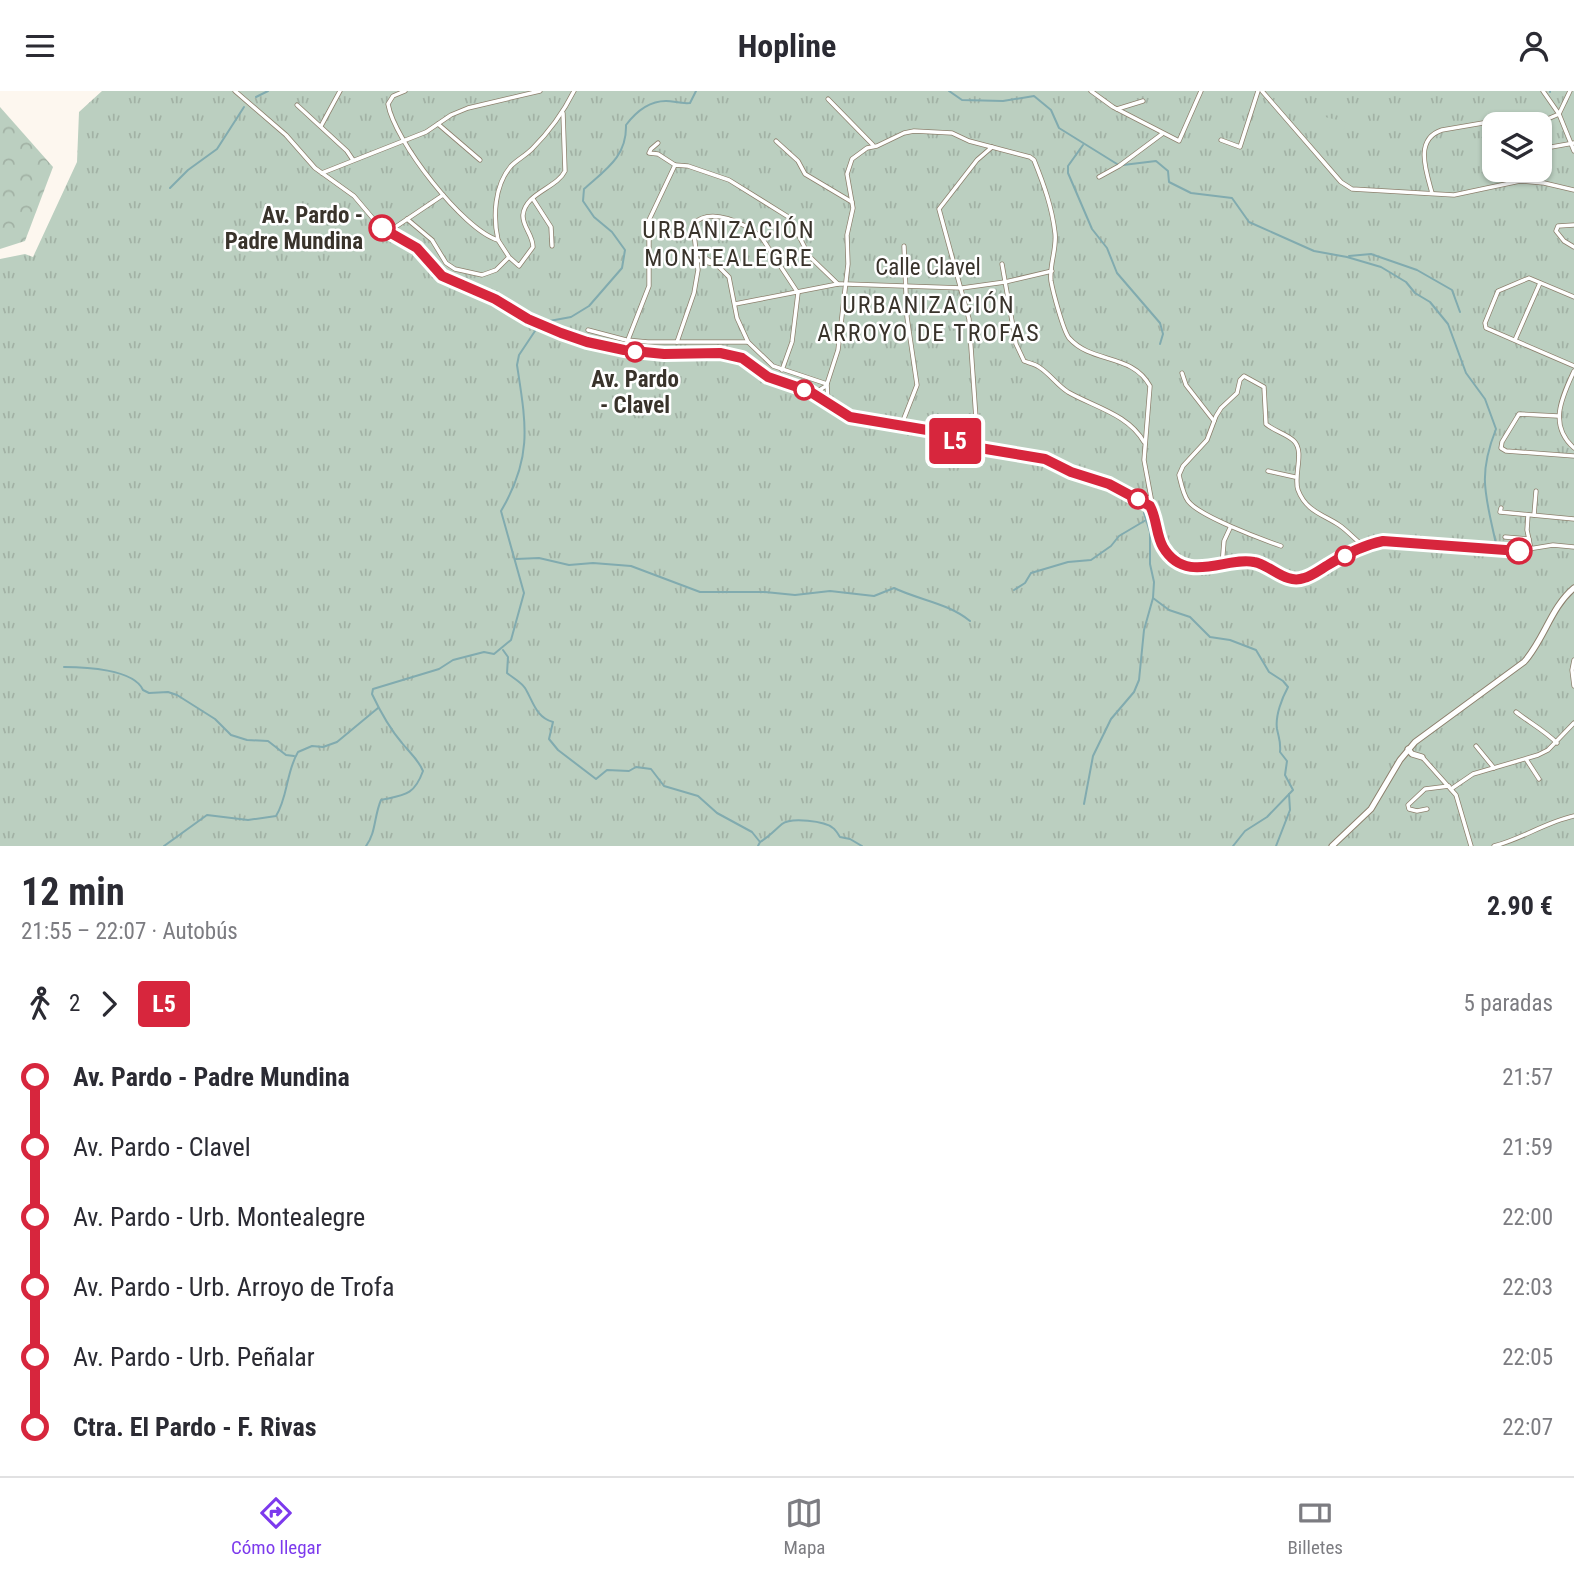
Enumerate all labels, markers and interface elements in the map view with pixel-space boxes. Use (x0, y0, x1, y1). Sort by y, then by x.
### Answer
icon: menu (21, 27, 59, 65)
text: Hopline (738, 27, 836, 65)
icon: person (1515, 27, 1553, 65)
map controls (1482, 112, 1552, 182)
button: layers (1482, 112, 1552, 182)
place label: Av. Pardo - Padre Mundina (225, 202, 363, 255)
marker: Av. Pardo - Padre Mundina (369, 215, 395, 241)
district label: URBANIZACIÓN MONTEALEGRE (642, 216, 816, 272)
street label: Calle Clavel (875, 254, 981, 281)
district label: URBANIZACIÓN ARROYO DE TROFAS (817, 291, 1041, 347)
marker: Av. Pardo - Clavel (625, 342, 645, 362)
place label: Av. Pardo - Clavel (591, 366, 679, 419)
unlabelled marker (794, 380, 814, 400)
line badge: L5 (923, 418, 986, 464)
text: L5 (943, 427, 967, 455)
unlabelled marker (1128, 489, 1148, 509)
unlabelled marker (1506, 538, 1532, 564)
unlabelled marker (1335, 546, 1355, 566)
text: 12 min (21, 870, 125, 914)
text: 2.90 € (1487, 891, 1553, 921)
text: 21:55 – 22:07 · Autobús (21, 918, 238, 945)
icon: walk (21, 985, 59, 1023)
icon: forward (90, 985, 128, 1023)
text: 2 (69, 990, 80, 1017)
text: L5 (152, 990, 176, 1018)
text: 5 paradas (1464, 990, 1553, 1017)
text: Av. Pardo - Padre Mundina (73, 1062, 350, 1092)
text: 21:57 (1502, 1064, 1553, 1091)
text: Av. Pardo - Clavel (73, 1132, 251, 1162)
text: 21:59 (1502, 1134, 1553, 1161)
text: Av. Pardo - Urb. Montealegre (73, 1202, 365, 1232)
text: 22:00 (1502, 1204, 1553, 1231)
text: Av. Pardo - Urb. Arroyo de Trofa (73, 1272, 394, 1302)
text: 22:03 (1502, 1274, 1553, 1301)
text: Av. Pardo - Urb. Peñalar (73, 1342, 315, 1372)
text: 22:05 (1502, 1344, 1553, 1371)
text: Ctra. El Pardo - F. Rivas (73, 1412, 316, 1442)
text: 22:07 (1502, 1414, 1553, 1441)
tab: Cómo llegar (231, 1494, 321, 1559)
tab: Mapa (783, 1494, 825, 1559)
tab: Billetes (1287, 1494, 1343, 1559)

